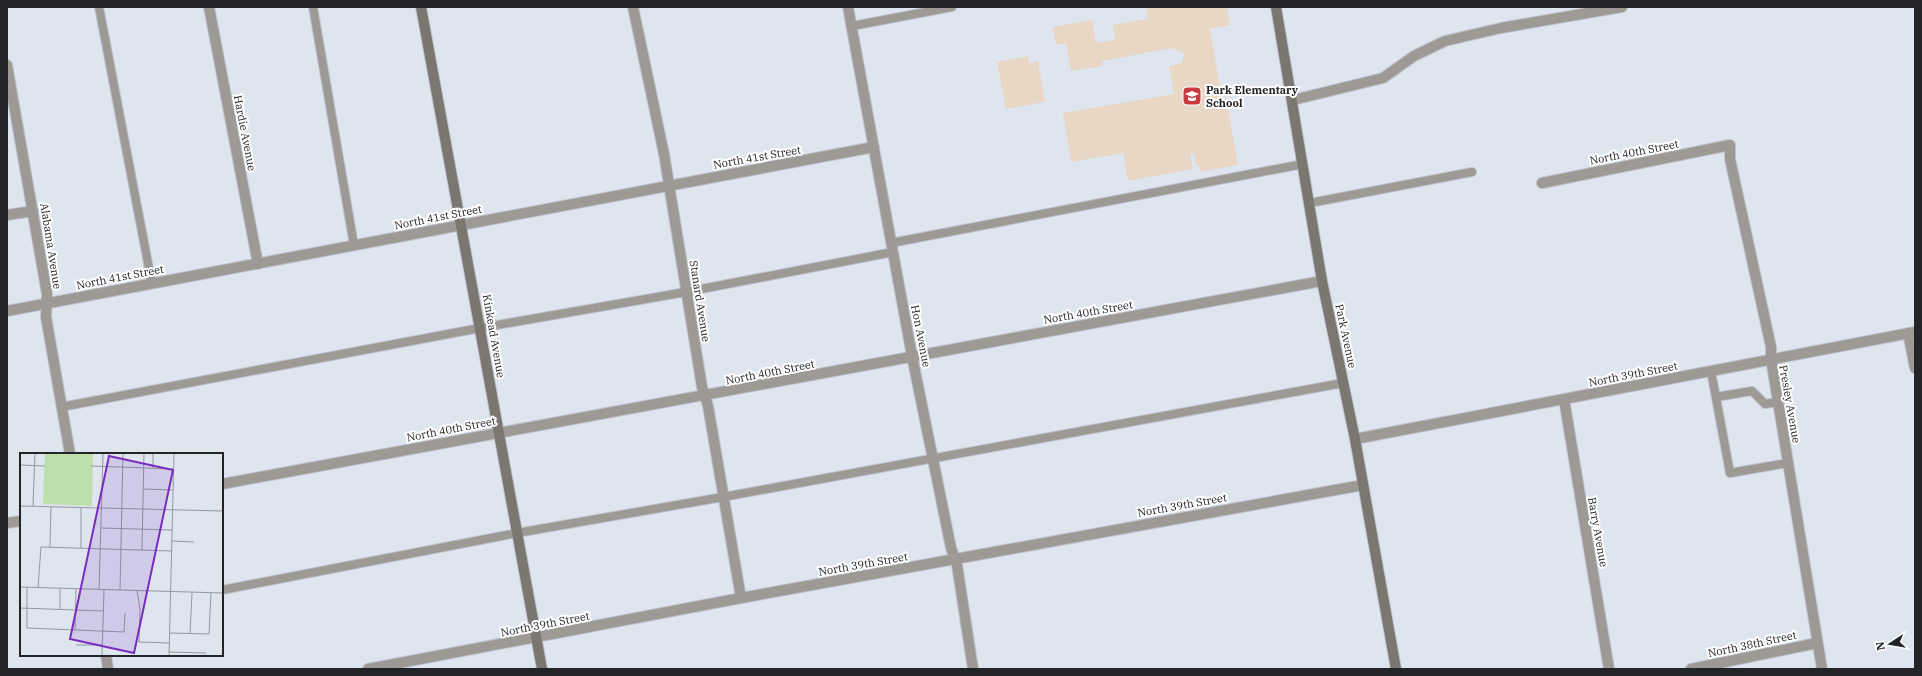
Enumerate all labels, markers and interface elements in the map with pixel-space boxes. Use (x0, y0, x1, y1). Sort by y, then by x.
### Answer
place label: Park Elementary School (1206, 83, 1299, 110)
school or university icon: Park Elementary School (1181, 85, 1203, 107)
street label: Hardie Avenue (231, 94, 259, 172)
street label: North 40th Street (1588, 136, 1680, 167)
street label: North 41st Street (712, 142, 802, 172)
street label: Alabama Avenue (37, 202, 65, 290)
street label: North 41st Street (393, 202, 483, 232)
street label: Stanard Avenue (687, 259, 713, 343)
street label: North 41st Street (75, 262, 165, 292)
street label: Kinkead Avenue (480, 293, 508, 379)
street label: North 40th Street (1042, 297, 1134, 327)
street label: Park Avenue (1332, 303, 1360, 369)
street label: Hon Avenue (908, 304, 934, 368)
street label: North 40th Street (724, 356, 816, 387)
street label: North 39th Street (1587, 358, 1679, 389)
street label: Presley Avenue (1776, 364, 1804, 444)
street label: North 40th Street (405, 413, 497, 444)
inset map (20, 453, 223, 656)
street label: North 39th Street (1136, 490, 1228, 520)
street label: Barry Avenue (1585, 496, 1611, 568)
street label: North 39th Street (817, 549, 909, 579)
street label: North 39th Street (499, 608, 591, 639)
north arrow (1870, 624, 1910, 664)
street label: North 38th Street (1706, 628, 1798, 660)
text: N (1872, 640, 1888, 652)

